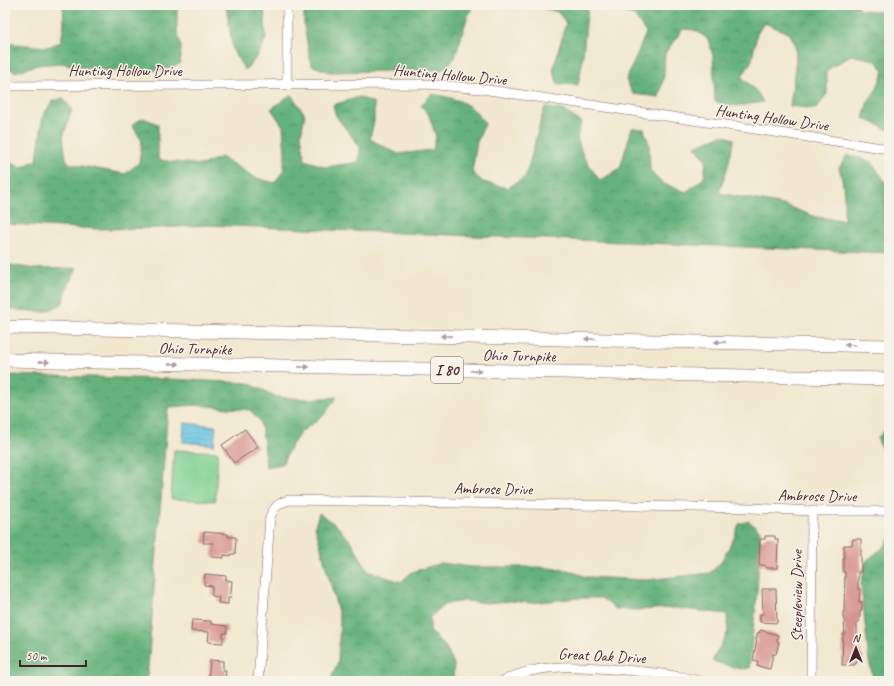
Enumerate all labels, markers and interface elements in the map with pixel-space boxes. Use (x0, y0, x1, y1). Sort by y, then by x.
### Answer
street label: Hunting Hollow Drive (393, 60, 509, 90)
street label: Hunting Hollow Drive (68, 61, 183, 81)
street label: Hunting Hollow Drive (714, 100, 831, 136)
one-way arrow (440, 333, 452, 340)
one-way arrow (584, 336, 596, 343)
street label: Ohio Turnpike (158, 338, 233, 360)
one-way arrow (713, 339, 726, 345)
one-way arrow (843, 342, 856, 348)
street label: Ohio Turnpike (482, 345, 557, 367)
road number: I 80 (431, 357, 463, 383)
one-way arrow (38, 358, 50, 365)
one-way arrow (168, 361, 181, 367)
one-way arrow (298, 364, 311, 370)
one-way arrow (470, 368, 483, 374)
street label: Ambrose Drive (454, 478, 534, 500)
street label: Ambrose Drive (778, 485, 858, 507)
street label: Steepleview Drive (787, 548, 807, 642)
north arrow (836, 628, 876, 668)
text: N (853, 631, 862, 645)
scale bar (20, 642, 86, 668)
street label: Great Oak Drive (558, 644, 648, 668)
text: 50 m (26, 648, 48, 664)

